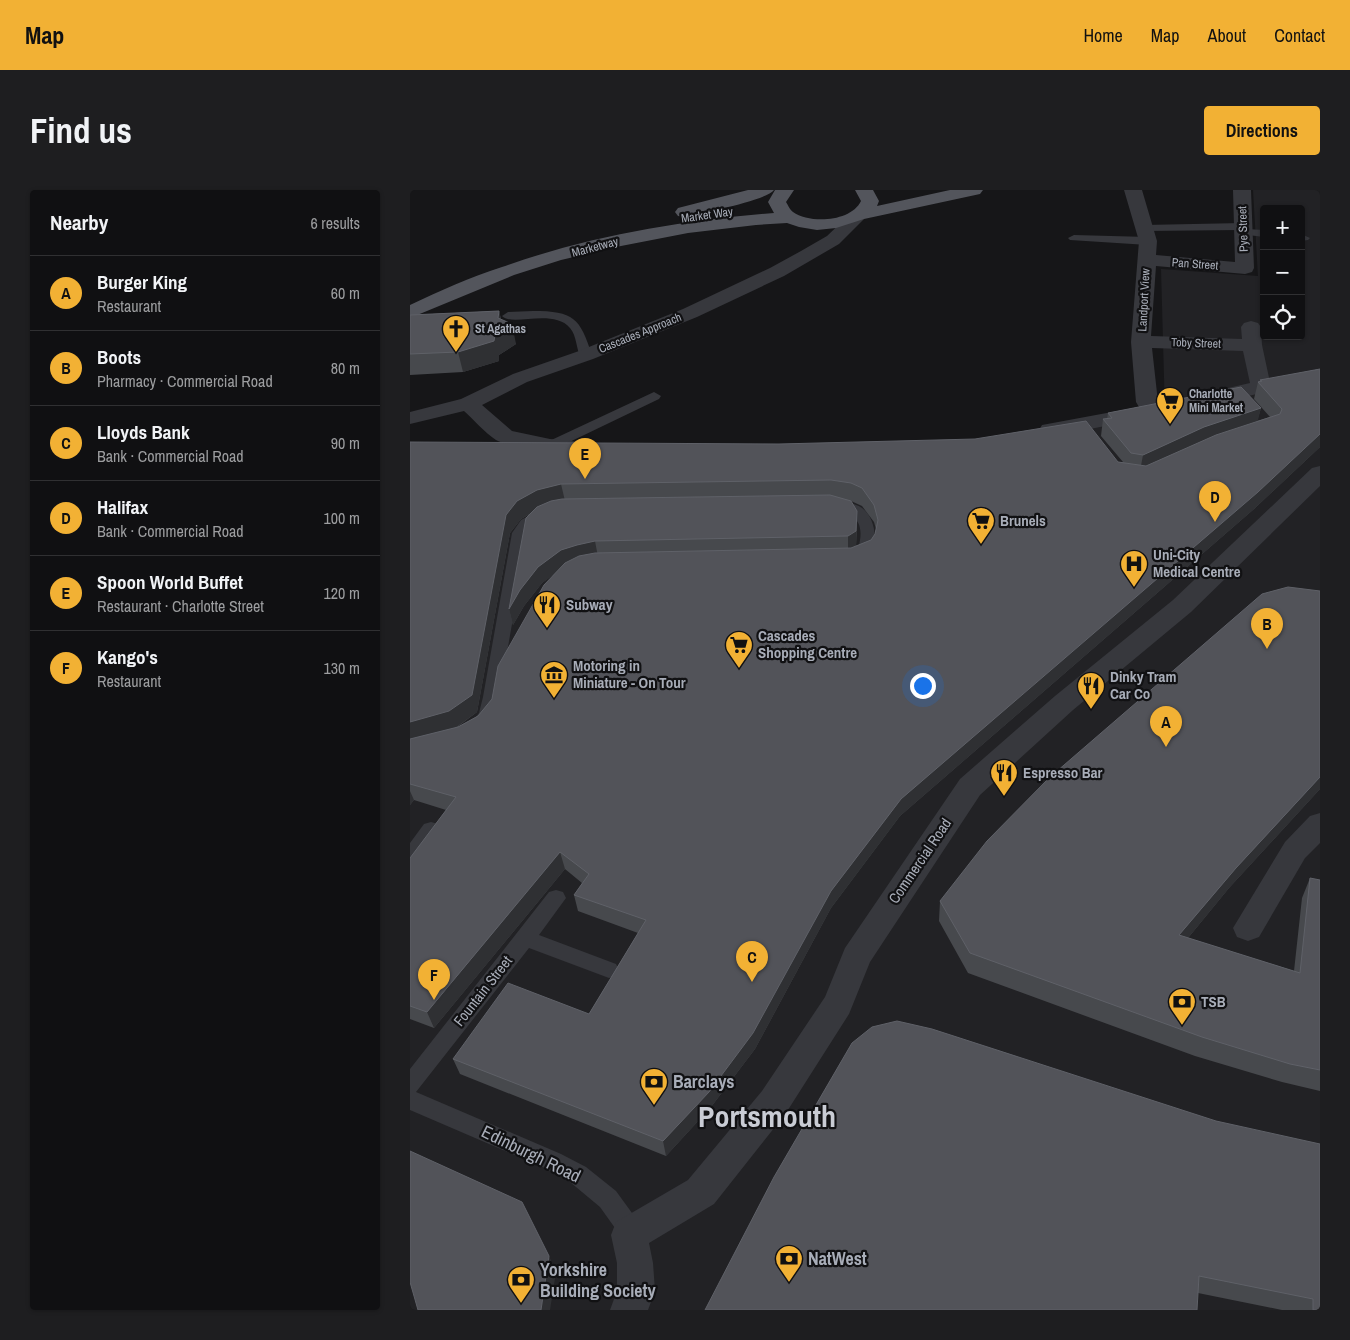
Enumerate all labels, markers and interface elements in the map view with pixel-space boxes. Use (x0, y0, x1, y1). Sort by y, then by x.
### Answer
text: Map (25, 19, 64, 51)
text: Home (1083, 23, 1123, 48)
text: Map (1151, 23, 1180, 48)
text: About (1208, 23, 1246, 48)
text: Contact (1274, 23, 1325, 48)
button: Directions (1204, 106, 1320, 155)
text: Find us (30, 107, 132, 154)
street label: Market Way (680, 203, 734, 227)
street label: Pye Street (1234, 205, 1252, 252)
map controls (1260, 205, 1305, 340)
button: + (1260, 205, 1305, 250)
text: Nearby (50, 208, 108, 237)
text: 6 results (310, 212, 360, 234)
street label: Marketway (570, 233, 620, 261)
button: − (1260, 250, 1305, 295)
street label: Pan Street (1171, 254, 1219, 274)
street label: Landport View (1134, 267, 1154, 332)
text: Burger King (97, 269, 187, 295)
text: A (61, 282, 71, 304)
text: 60 m (331, 282, 360, 304)
text: Restaurant (97, 295, 161, 317)
button: locate (1260, 295, 1305, 340)
street label: Cascades Approach (596, 309, 684, 357)
church icon: St Agathas (441, 314, 471, 353)
place label: St Agathas (475, 321, 527, 337)
street label: Toby Street (1171, 334, 1221, 352)
text: Boots (97, 344, 141, 370)
text: B (61, 357, 71, 379)
text: 80 m (331, 357, 360, 379)
text: Pharmacy · Commercial Road (97, 370, 273, 392)
supermarket icon: Charlotte Mini Market (1155, 386, 1185, 425)
place label: Charlotte Mini Market (1189, 386, 1244, 416)
text: Lloyds Bank (97, 419, 190, 445)
text: C (61, 432, 71, 454)
text: 90 m (331, 432, 360, 454)
pin: E (569, 438, 601, 479)
text: Bank · Commercial Road (97, 445, 244, 467)
pin: D (1199, 481, 1231, 522)
text: Halifax (97, 494, 148, 520)
supermarket icon: Brunels (966, 506, 996, 545)
text: D (61, 507, 71, 529)
text: 100 m (324, 507, 360, 529)
place label: Brunels (1000, 510, 1046, 531)
text: Bank · Commercial Road (97, 520, 244, 542)
place label: Uni-City Medical Centre (1153, 544, 1241, 582)
hospital icon: Uni-City Medical Centre (1119, 549, 1149, 588)
text: Spoon World Buffet (97, 569, 243, 595)
text: E (62, 582, 70, 604)
text: 120 m (324, 582, 360, 604)
restaurant icon: Subway (532, 590, 562, 629)
place label: Subway (566, 594, 613, 615)
text: Restaurant · Charlotte Street (97, 595, 264, 617)
pin: B (1251, 608, 1283, 649)
place label: Cascades Shopping Centre (758, 625, 857, 663)
supermarket icon: Cascades Shopping Centre (724, 630, 754, 669)
text: Kango's (97, 644, 158, 670)
place label: Motoring in Miniature - On Tour (573, 655, 686, 693)
text: F (62, 657, 70, 679)
text: 130 m (324, 657, 360, 679)
museum icon: Motoring in Miniature - On Tour (539, 660, 569, 699)
place label: Dinky Tram Car Co (1110, 666, 1176, 704)
text: Restaurant (97, 670, 161, 692)
restaurant icon: Dinky Tram Car Co (1076, 671, 1106, 710)
your location (910, 673, 936, 699)
pin: A (1150, 706, 1182, 747)
restaurant icon: Espresso Bar (989, 758, 1019, 797)
place label: Espresso Bar (1023, 762, 1103, 783)
street label: Commercial Road (883, 814, 956, 908)
pin: C (736, 941, 768, 982)
street label: Fountain Street (448, 951, 517, 1030)
pin: F (418, 959, 450, 1000)
bank icon: TSB (1167, 987, 1197, 1026)
place label: TSB (1201, 991, 1226, 1012)
bank icon: Barclays (639, 1067, 669, 1106)
place label: Barclays (673, 1069, 735, 1094)
district label: Portsmouth (698, 1096, 836, 1136)
street label: Edinburgh Road (477, 1119, 585, 1188)
bank icon: NatWest (774, 1244, 804, 1283)
place label: NatWest (808, 1246, 867, 1271)
place label: Yorkshire Building Society (540, 1257, 656, 1303)
bank icon: Yorkshire Building Society (506, 1265, 536, 1304)

